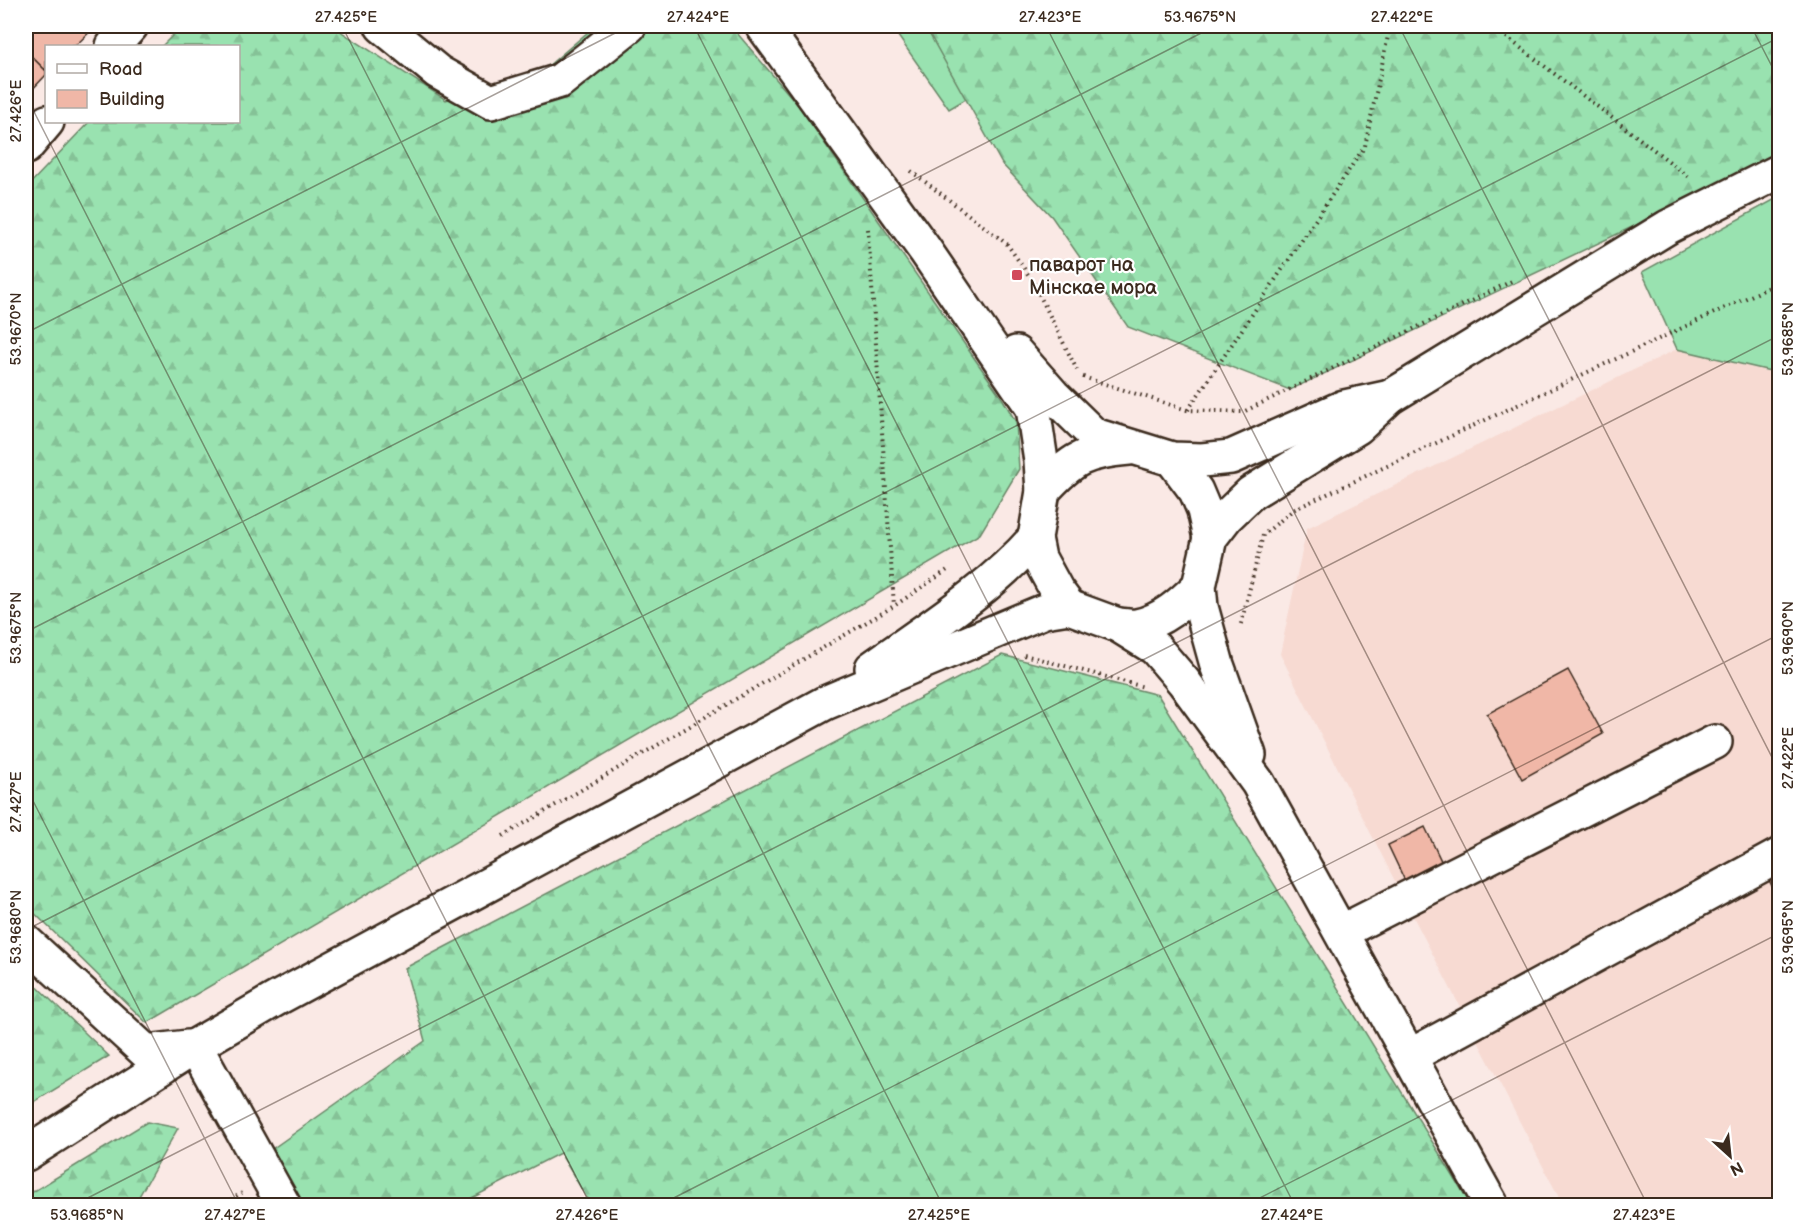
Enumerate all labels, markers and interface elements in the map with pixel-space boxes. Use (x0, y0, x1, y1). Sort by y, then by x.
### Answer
text: 27.425°E (315, 8, 377, 27)
text: 27.424°E (667, 8, 729, 27)
text: 27.423°E (1019, 8, 1081, 27)
text: 53.9675°N (1164, 8, 1236, 27)
text: 27.422°E (1371, 8, 1433, 27)
legend (45, 45, 240, 123)
text: Road (99, 59, 143, 80)
text: 27.426°E (7, 79, 26, 142)
text: Building (99, 89, 165, 110)
place label: паварот на Мінскае мора (1029, 253, 1157, 300)
marker: паварот на Мінскае мора (1010, 268, 1024, 282)
text: 53.9670°N (7, 293, 26, 365)
text: 53.9685°N (1779, 302, 1798, 376)
text: 53.9675°N (7, 592, 26, 664)
text: 53.9690°N (1779, 601, 1798, 675)
text: 27.422°E (1779, 727, 1798, 789)
text: 27.427°E (7, 771, 26, 833)
text: 53.9680°N (7, 890, 26, 964)
text: 53.9695°N (1779, 900, 1798, 974)
north arrow (1700, 1126, 1760, 1186)
text: N (1726, 1157, 1746, 1179)
text: 53.9685°N (50, 1206, 124, 1225)
text: 27.427°E (204, 1206, 266, 1225)
text: 27.426°E (556, 1206, 619, 1225)
text: 27.425°E (908, 1206, 970, 1225)
text: 27.424°E (1261, 1206, 1323, 1225)
text: 27.423°E (1613, 1206, 1675, 1225)

